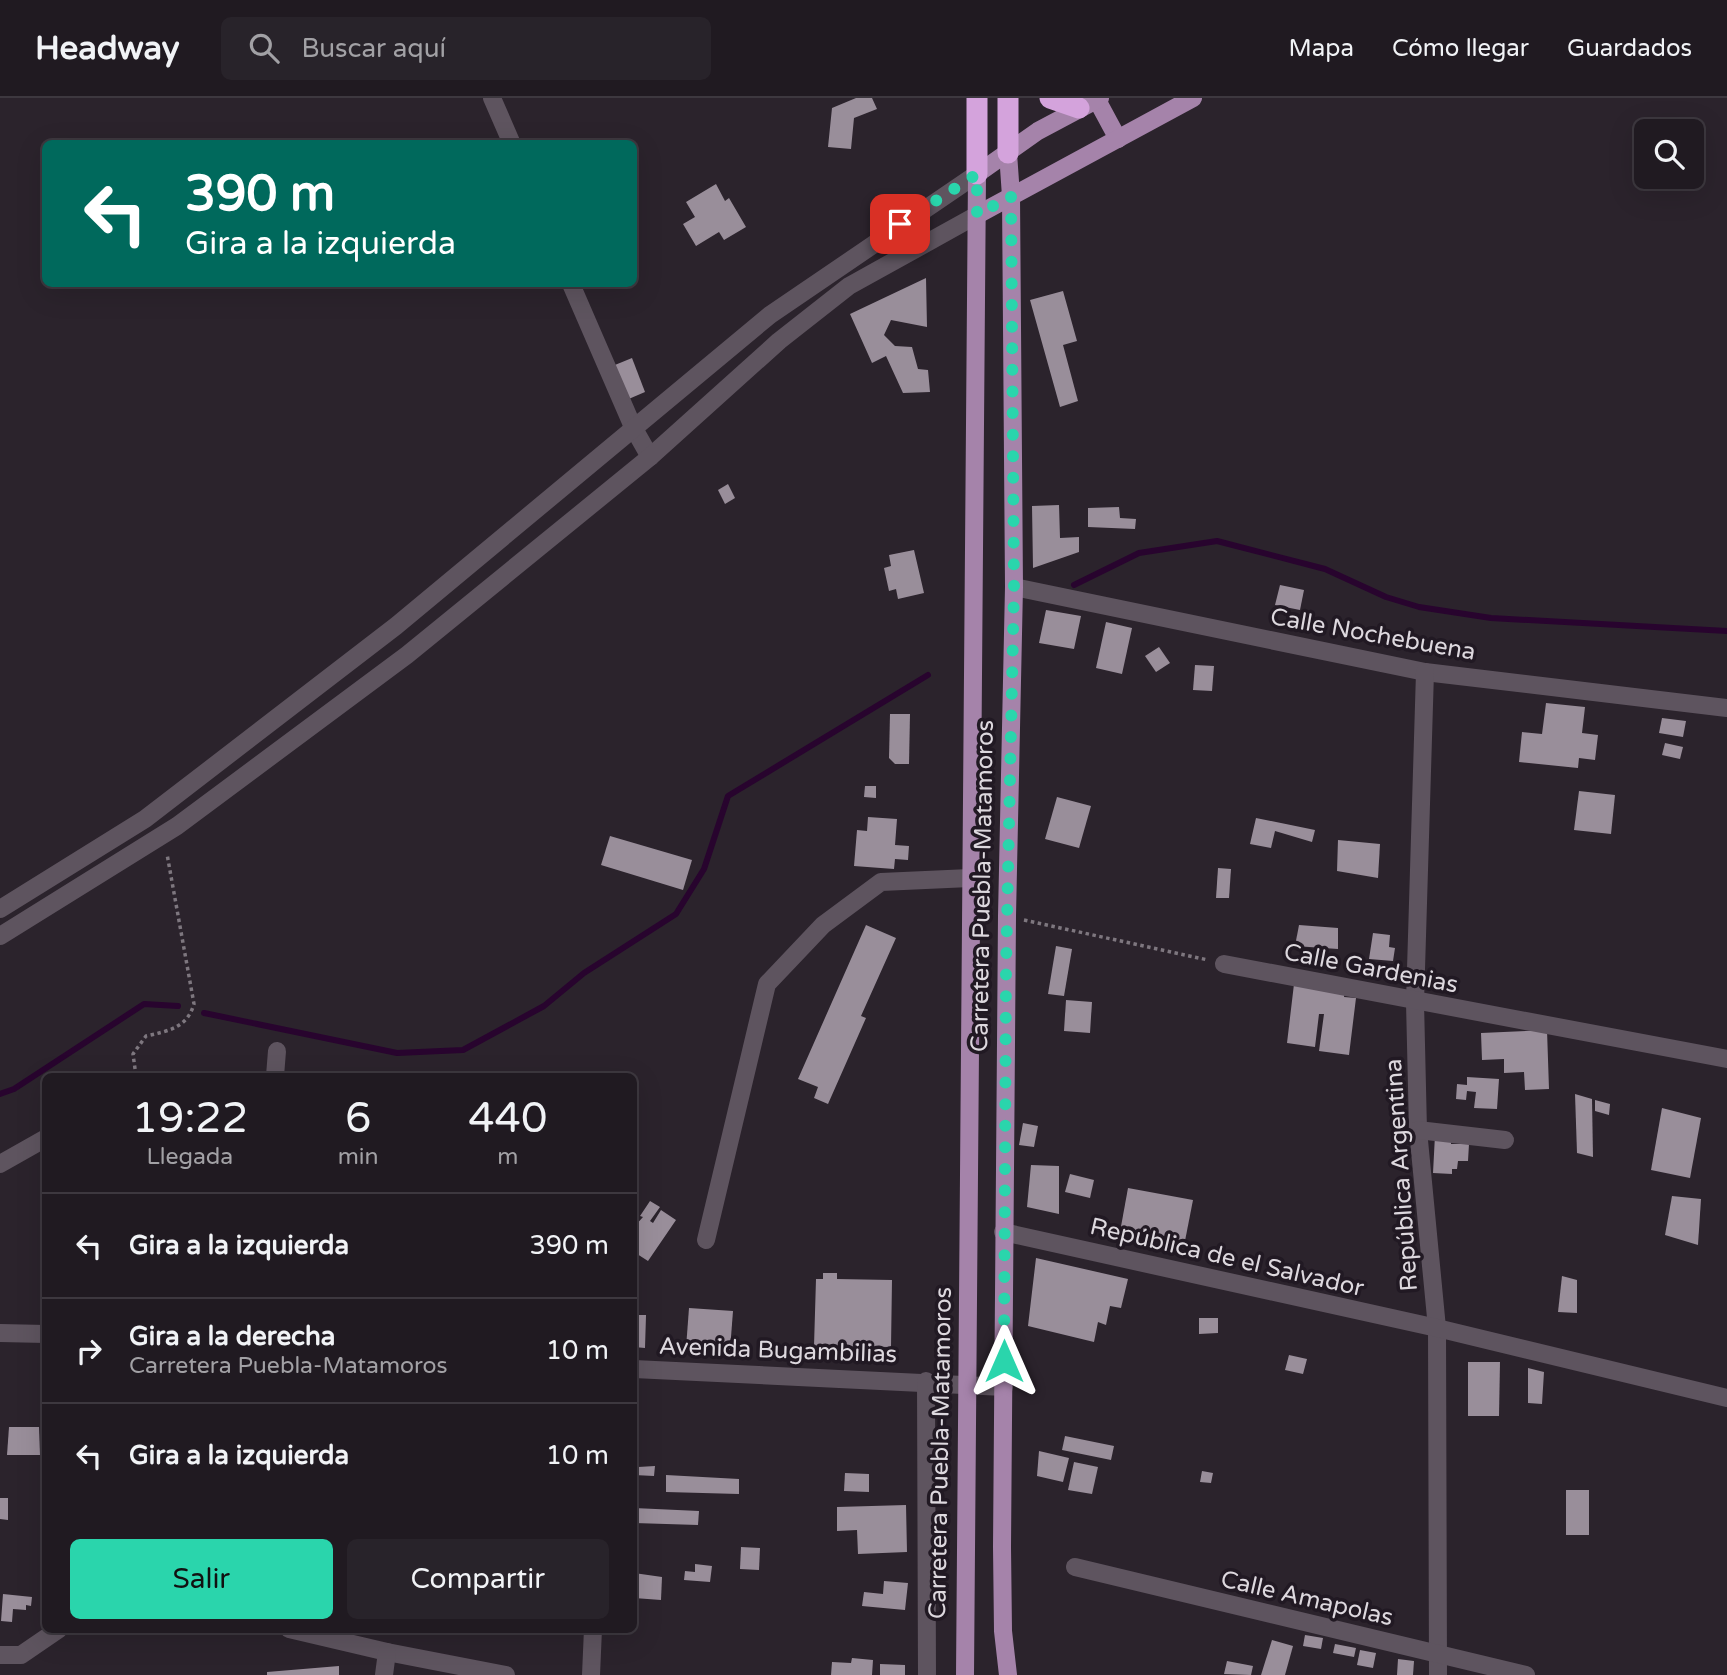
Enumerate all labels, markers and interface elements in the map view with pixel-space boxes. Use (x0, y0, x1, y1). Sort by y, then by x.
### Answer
search box (221, 17, 711, 80)
text: Headway (35, 29, 179, 68)
icon: search (245, 29, 283, 67)
text: Buscar aquí (301, 33, 446, 64)
text: Mapa (1289, 34, 1354, 63)
text: Cómo llegar (1392, 34, 1529, 63)
text: Guardados (1567, 34, 1692, 63)
map controls (1634, 119, 1704, 189)
button: search (1634, 119, 1704, 189)
text: 390 m (185, 165, 335, 224)
icon: left (70, 168, 161, 259)
pin (870, 194, 930, 254)
icon: arrive (881, 205, 919, 243)
text: Gira a la izquierda (185, 225, 456, 263)
street label: Calle Nochebuena (1268, 602, 1478, 667)
street label: Carretera Puebla-Matamoros (965, 720, 1000, 1052)
street label: Calle Gardenias (1281, 937, 1460, 1000)
street label: República Argentina (1379, 1058, 1424, 1292)
text: 19:22 (132, 1093, 248, 1144)
text: 6 (345, 1093, 371, 1144)
text: 440 (468, 1093, 547, 1144)
text: Llegada (146, 1143, 233, 1171)
text: min (338, 1143, 379, 1171)
text: m (497, 1143, 518, 1171)
street label: República de el Salvador (1087, 1212, 1367, 1303)
icon: left (70, 1227, 108, 1265)
text: Gira a la izquierda (129, 1230, 349, 1261)
text: 390 m (529, 1230, 609, 1261)
street label: Carretera Puebla-Matamoros (923, 1287, 958, 1619)
text: Gira a la derecha (129, 1321, 335, 1352)
position arrow (967, 1324, 1041, 1398)
icon: right (70, 1332, 108, 1370)
street label: Avenida Bugambilias (658, 1332, 898, 1369)
text: 10 m (546, 1335, 609, 1366)
text: Carretera Puebla-Matamoros (129, 1352, 448, 1380)
icon: left (70, 1437, 108, 1475)
text: Gira a la izquierda (129, 1440, 349, 1471)
text: 10 m (546, 1440, 609, 1471)
button: Salir (70, 1539, 333, 1619)
button: Compartir (347, 1539, 609, 1619)
street label: Calle Amapolas (1218, 1565, 1396, 1632)

